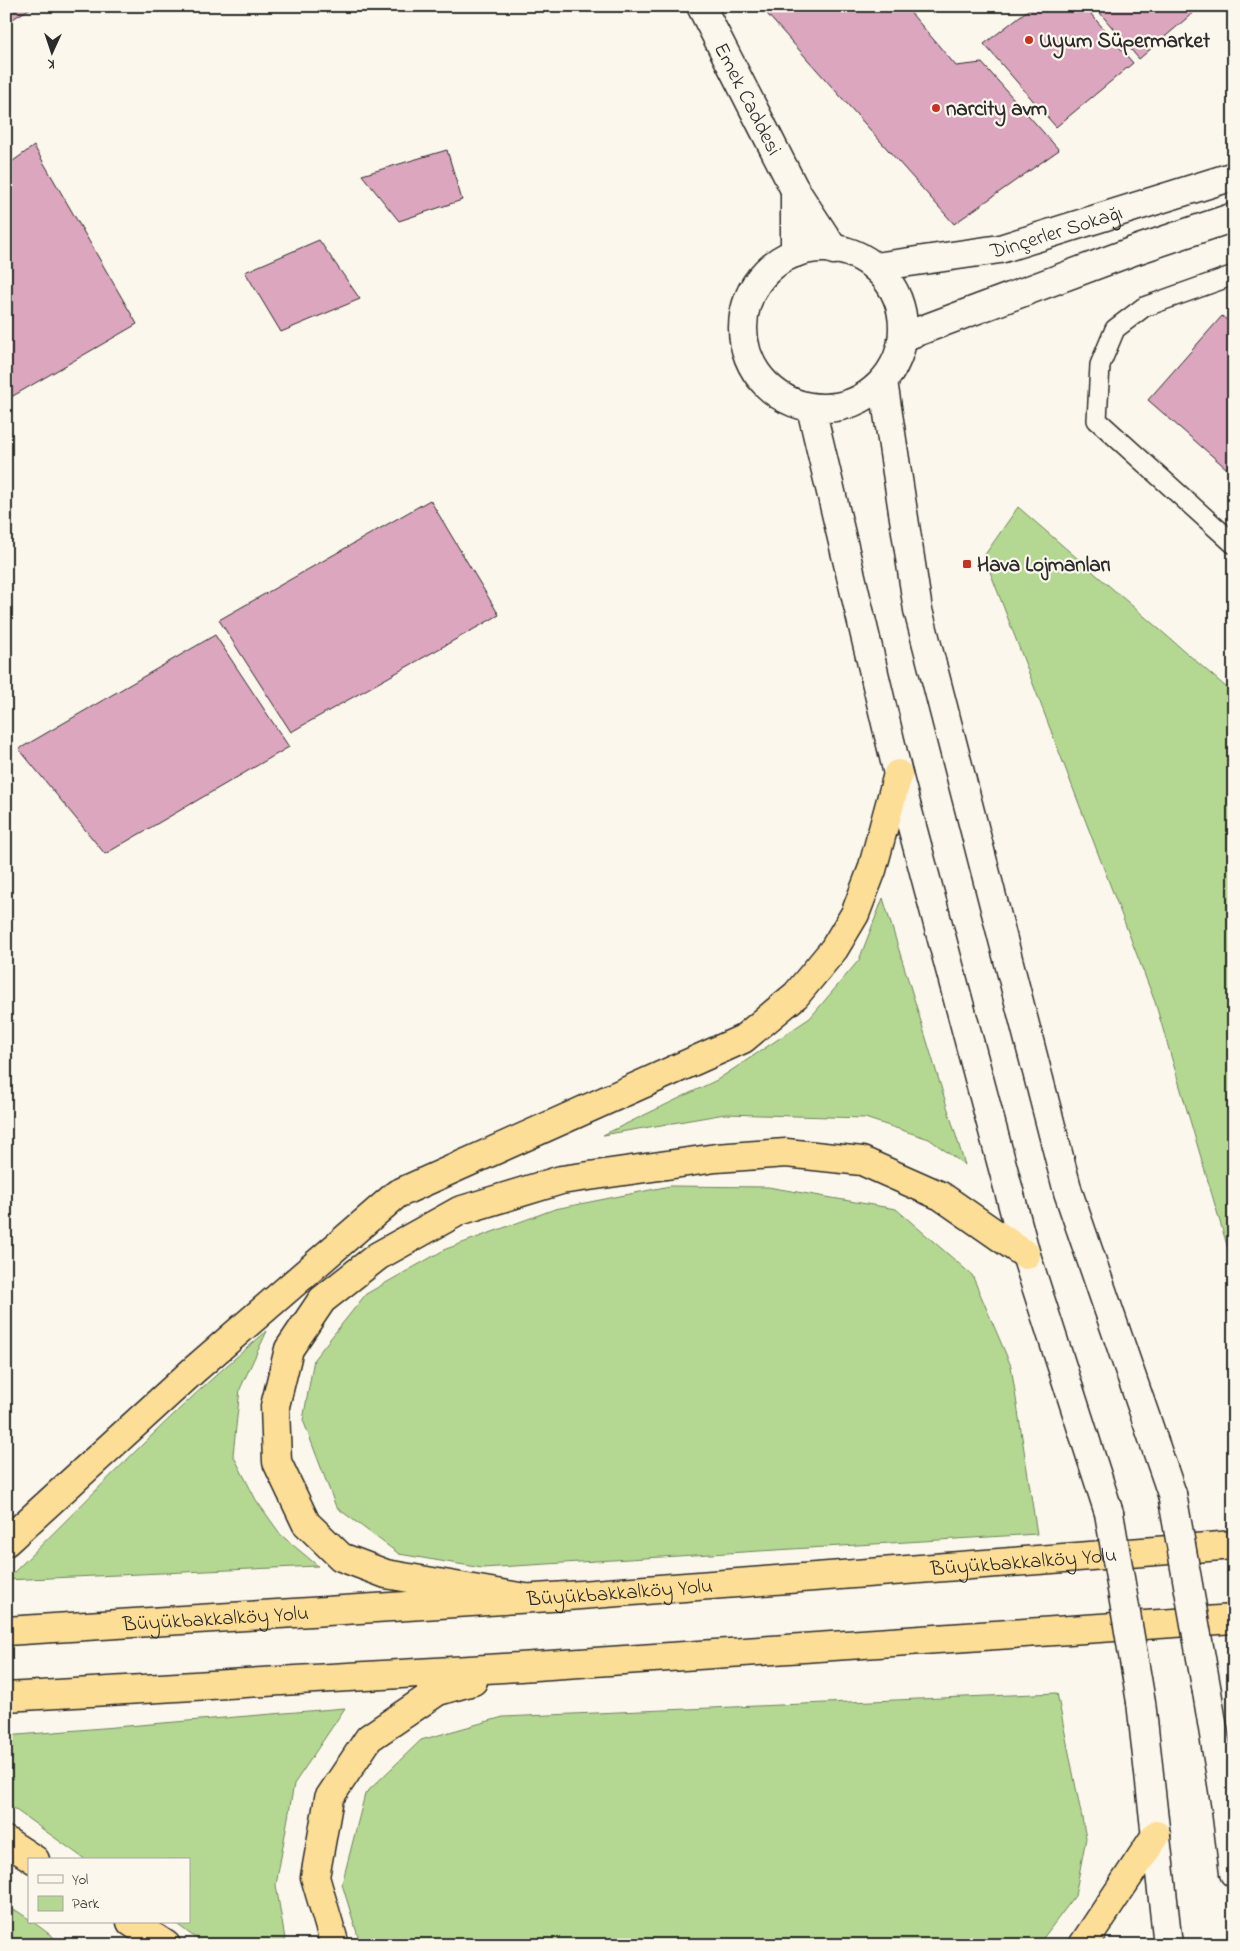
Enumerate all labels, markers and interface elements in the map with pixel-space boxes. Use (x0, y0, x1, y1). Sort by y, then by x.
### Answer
place label: Uyum Süpermarket (1039, 27, 1211, 59)
north arrow (28, 28, 78, 78)
marker: Uyum Süpermarket (1023, 34, 1035, 46)
street label: Emek Caddesi (705, 38, 788, 161)
text: K (46, 53, 55, 74)
place label: narcity avm (946, 95, 1047, 127)
marker: narcity avm (930, 102, 942, 114)
street label: Dinçerler Sokağı (987, 199, 1127, 267)
place label: Hava Lojmanları (977, 551, 1111, 581)
marker: Hava Lojmanları (961, 558, 973, 570)
street label: Büyükbakkalköy Yolu (929, 1541, 1118, 1585)
street label: Büyükbakkalköy Yolu (525, 1572, 714, 1616)
street label: Büyükbakkalköy Yolu (121, 1599, 310, 1641)
legend (28, 1858, 190, 1924)
text: Yol (72, 1869, 88, 1891)
text: Park (72, 1893, 100, 1915)

